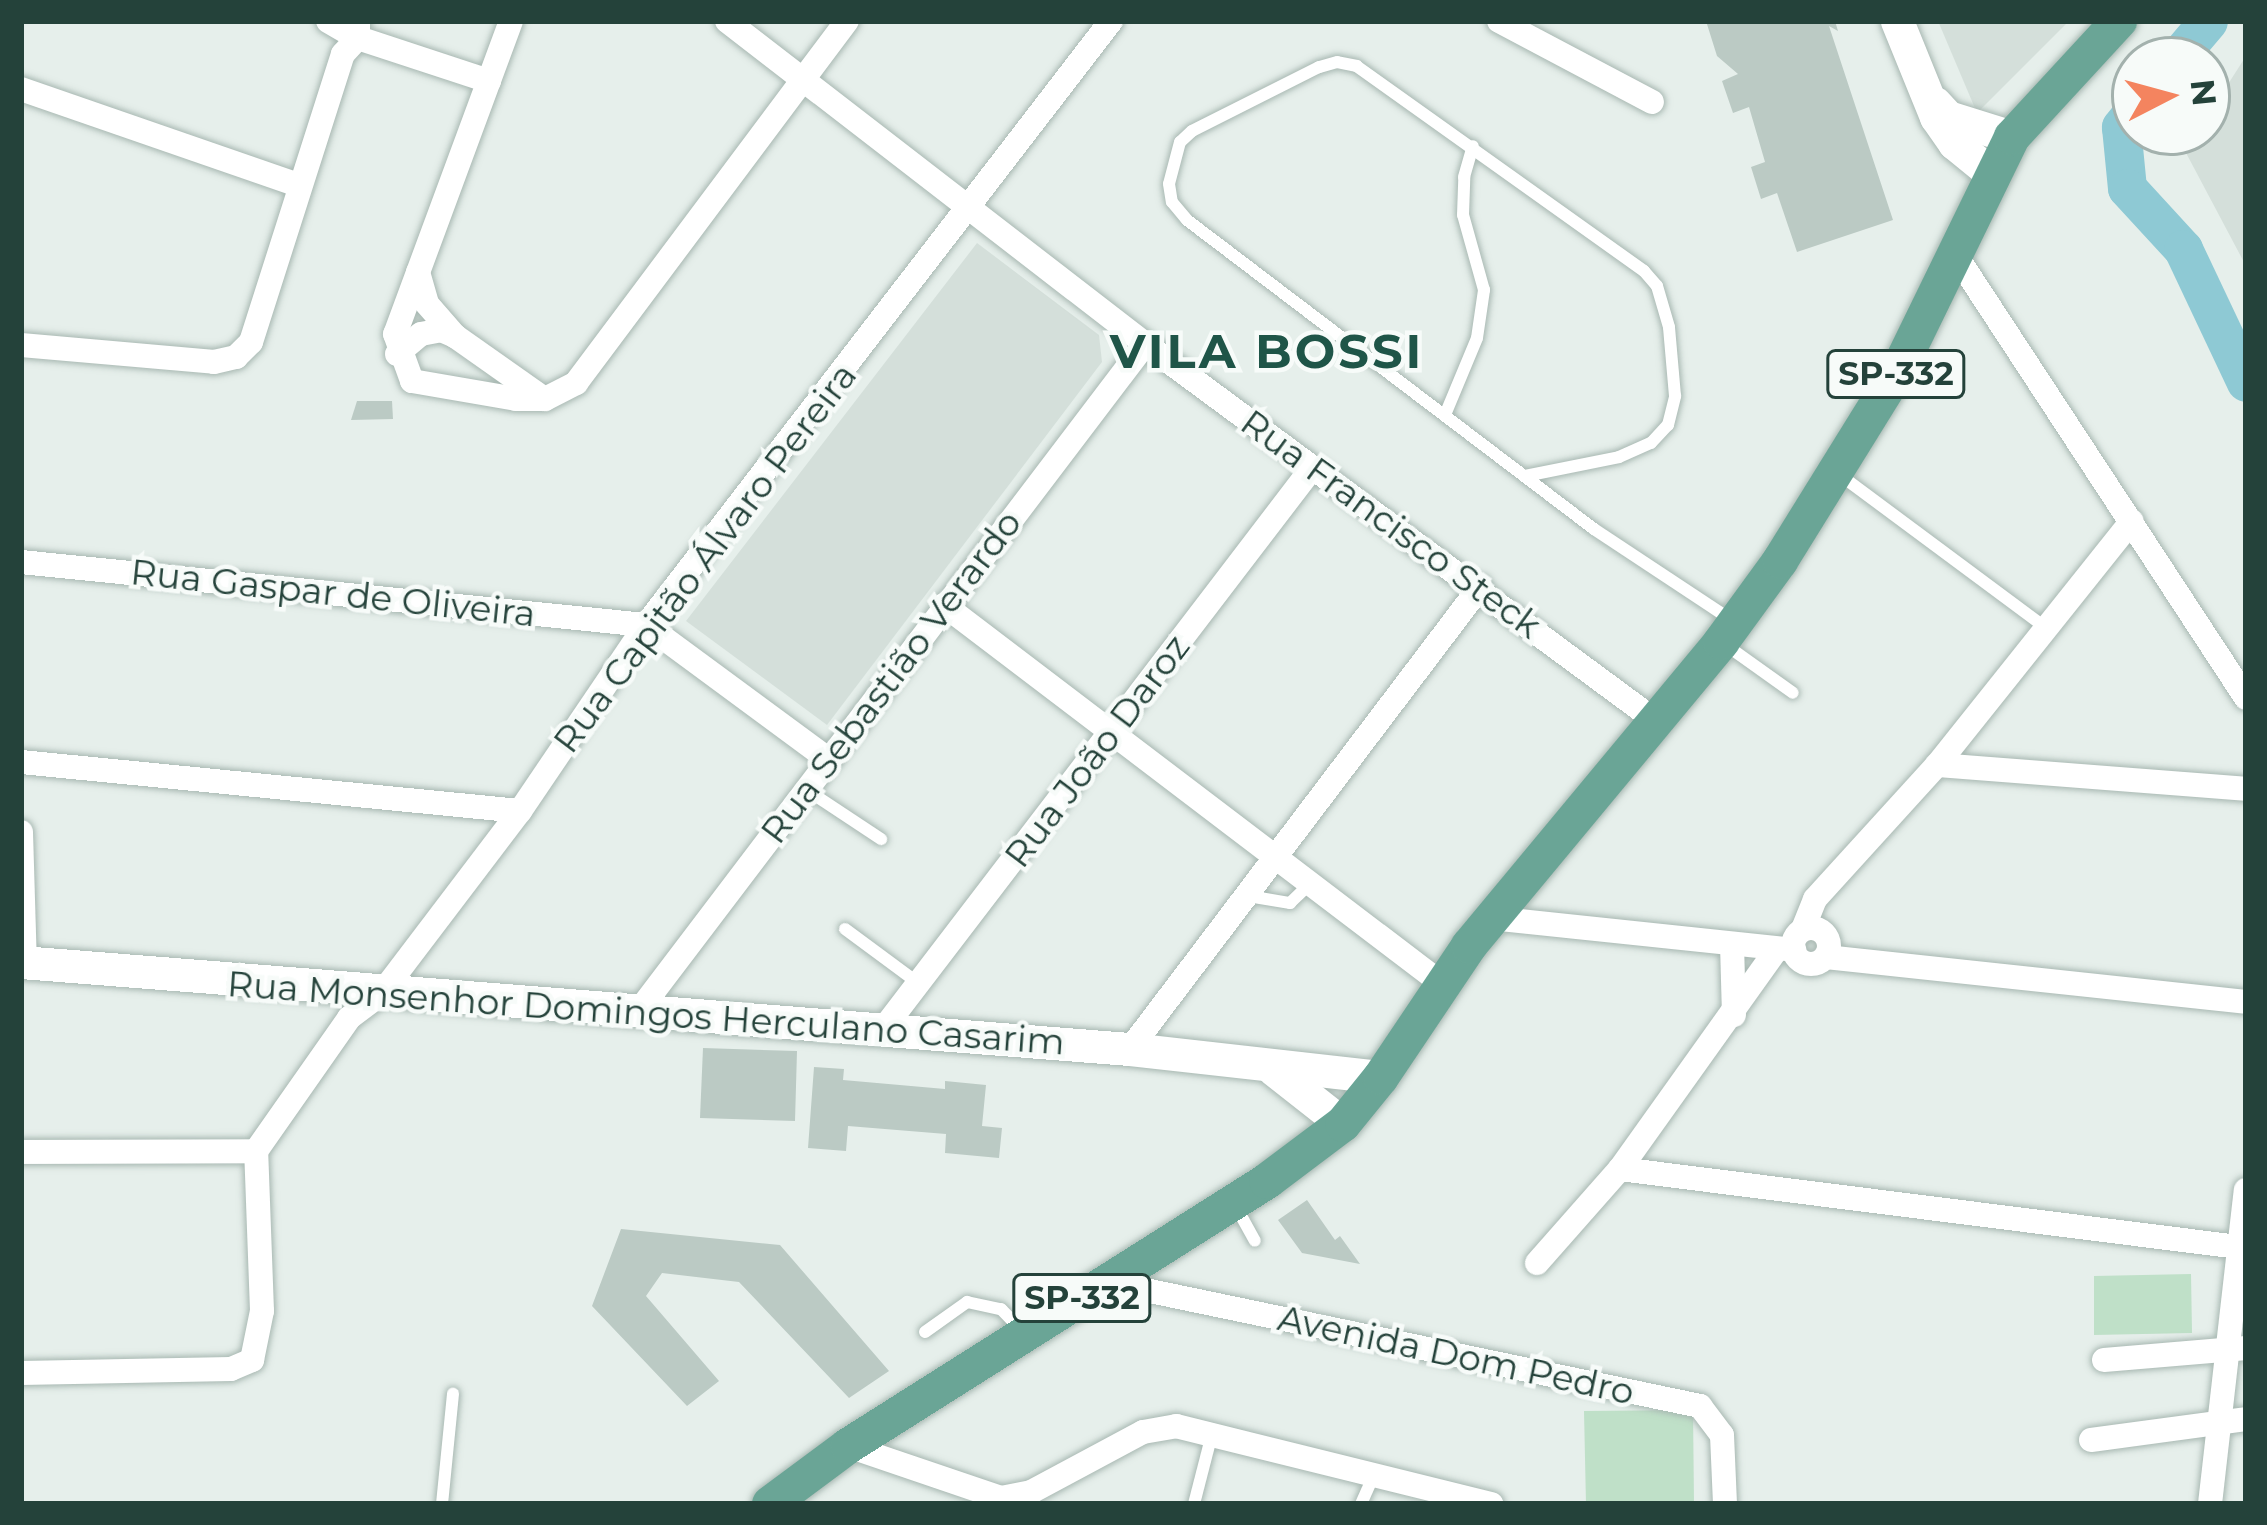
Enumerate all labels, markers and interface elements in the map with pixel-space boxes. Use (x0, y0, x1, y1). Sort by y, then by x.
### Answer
north arrow (2111, 36, 2231, 156)
text: N (2183, 77, 2225, 108)
district label: VILA BOSSI (1110, 323, 1424, 381)
road number: SP-332 (1824, 347, 1968, 401)
street label: Rua Capitão Álvaro Pereira (544, 355, 866, 761)
street label: Rua Francisco Steck (1233, 401, 1549, 647)
street label: Rua Sebastião Verardo (752, 502, 1030, 852)
street label: Rua Gaspar de Oliveira (129, 550, 537, 636)
street label: Rua João Daroz (995, 626, 1199, 876)
street label: Rua Monsenhor Domingos Herculano Casarim (226, 962, 1066, 1064)
road number: SP-332 (1010, 1271, 1154, 1325)
street label: Avenida Dom Pedro (1274, 1296, 1638, 1414)

